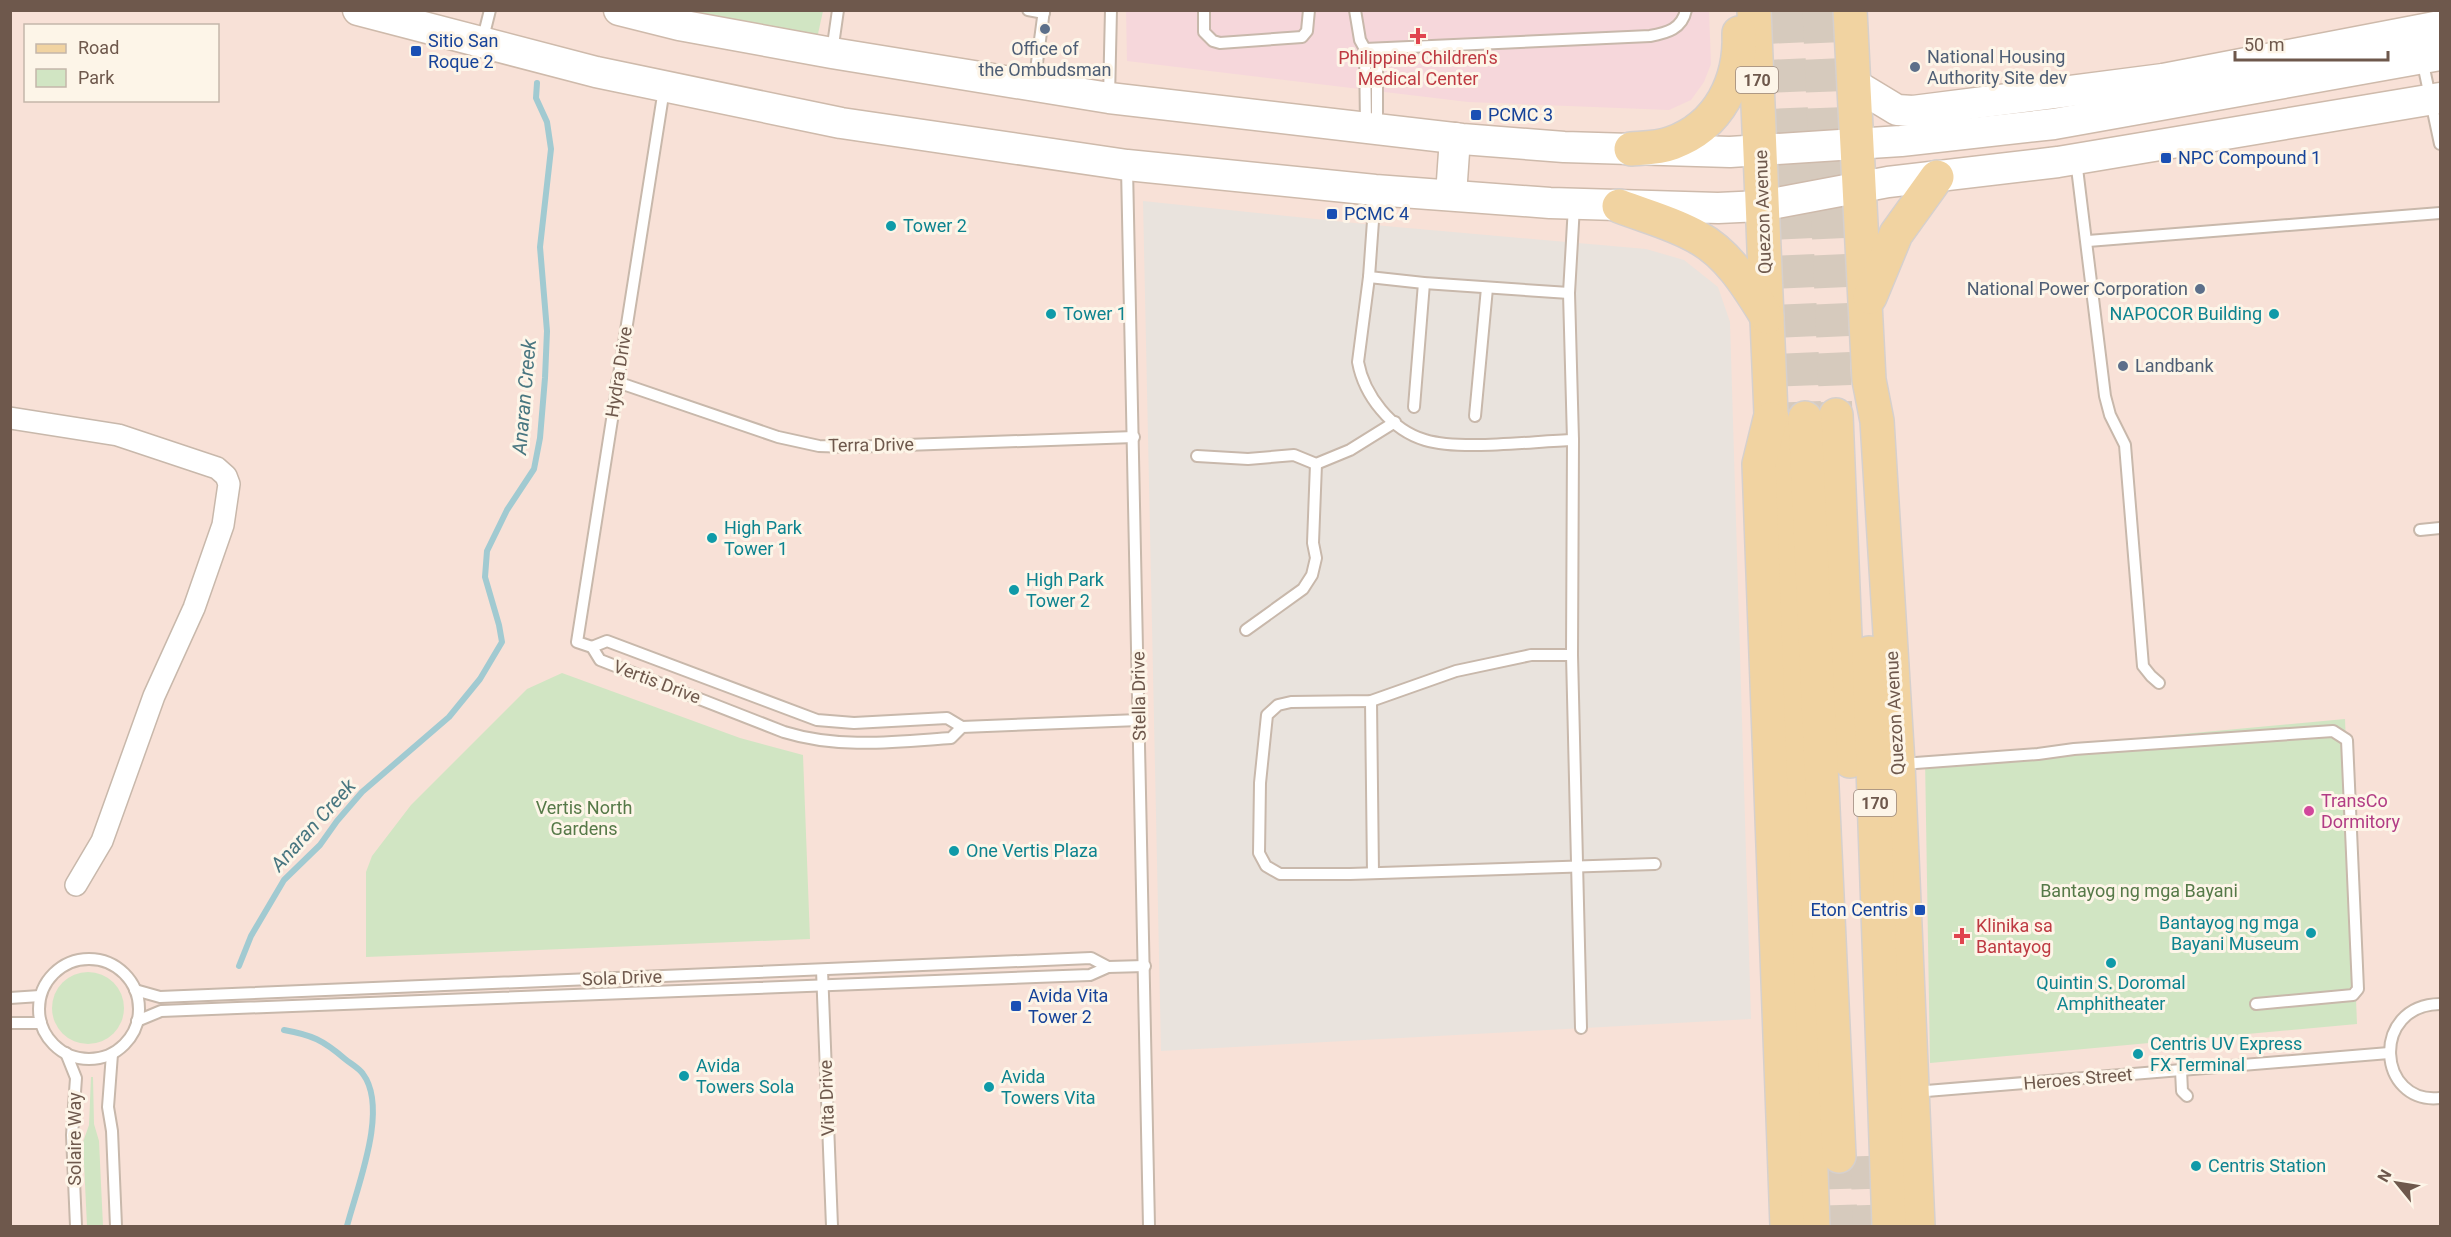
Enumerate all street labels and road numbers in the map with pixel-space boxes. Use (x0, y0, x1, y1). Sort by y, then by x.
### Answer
road number: 170 (1736, 67, 1778, 93)
street label: Quezon Avenue (1750, 150, 1775, 274)
street label: Hydra Drive (601, 325, 636, 419)
street label: Terra Drive (828, 433, 914, 456)
street label: Quezon Avenue (1881, 650, 1908, 776)
street label: Stella Drive (1127, 651, 1150, 741)
street label: Vertis Drive (611, 655, 704, 708)
road number: 170 (1854, 790, 1896, 816)
street label: Sola Drive (582, 966, 662, 989)
street label: Vita Drive (815, 1059, 838, 1137)
street label: Heroes Street (2023, 1063, 2133, 1094)
street label: Solaire Way (64, 1092, 85, 1186)

